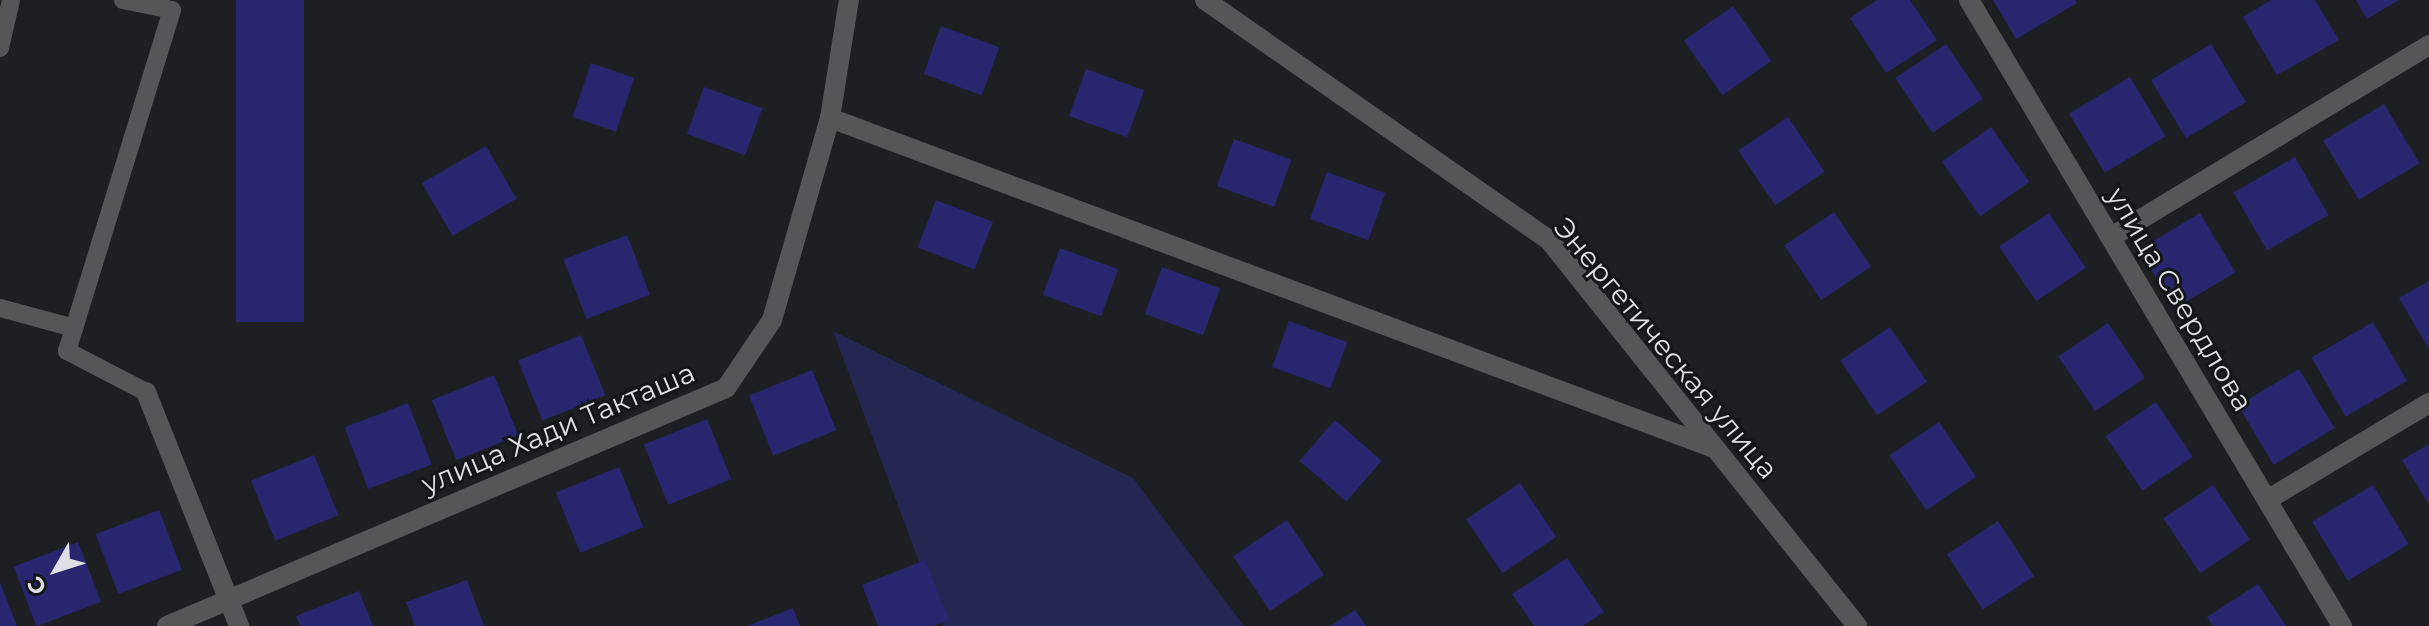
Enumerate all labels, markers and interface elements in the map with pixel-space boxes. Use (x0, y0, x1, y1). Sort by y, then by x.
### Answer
street label: улица Свердлова (2100, 181, 2260, 417)
street label: Энергетическая улица (1547, 210, 1785, 486)
street label: улица Хади Такташа (416, 355, 700, 501)
north arrow (16, 530, 96, 610)
text: С (21, 571, 52, 600)

